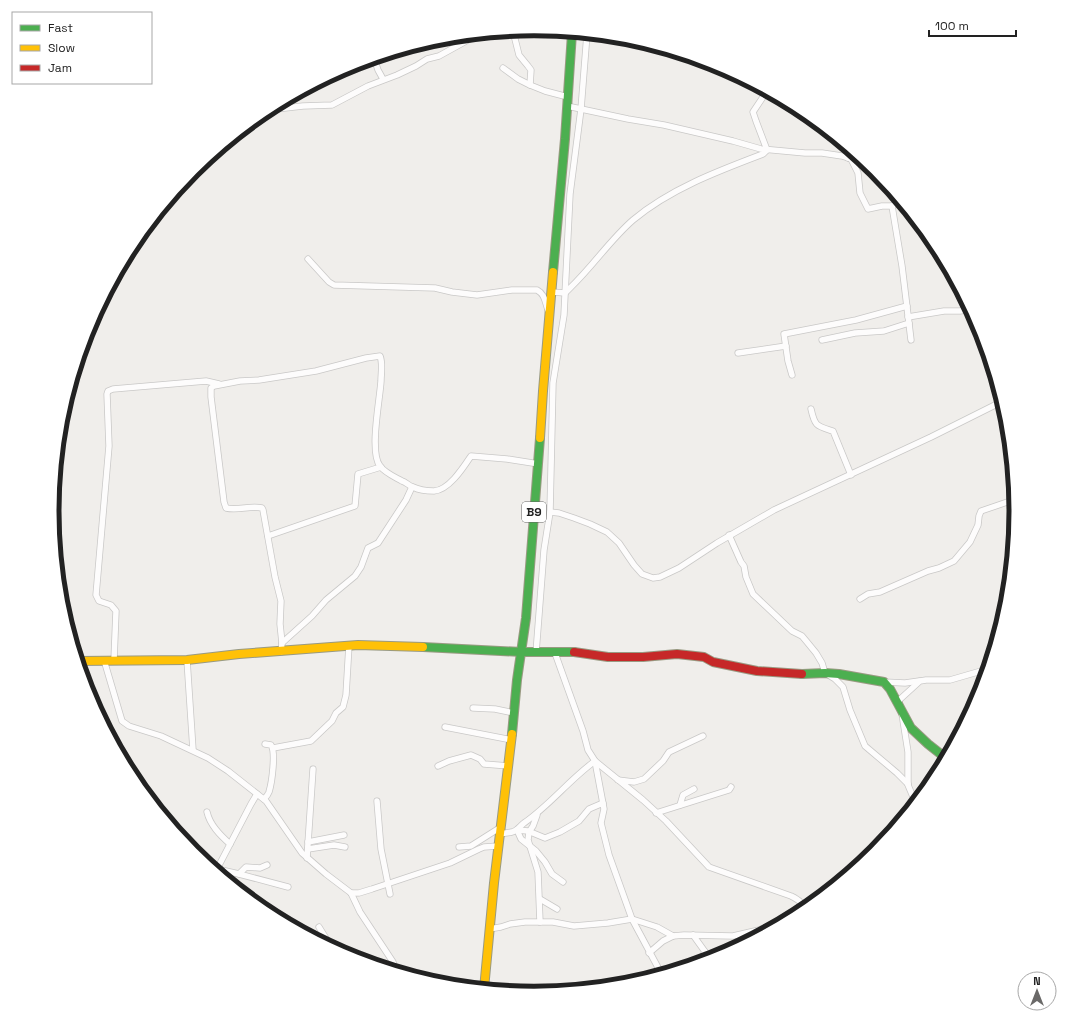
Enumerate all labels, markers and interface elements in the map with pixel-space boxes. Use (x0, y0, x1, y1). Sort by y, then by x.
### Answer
legend (12, 12, 152, 84)
scale bar (929, 12, 1016, 38)
text: 100 m (935, 18, 969, 34)
text: Fast (48, 20, 73, 36)
text: Slow (48, 40, 75, 56)
text: Jam (48, 60, 72, 76)
road number: B9 (522, 502, 546, 522)
north arrow (1017, 971, 1057, 1011)
text: N (1033, 974, 1041, 988)

